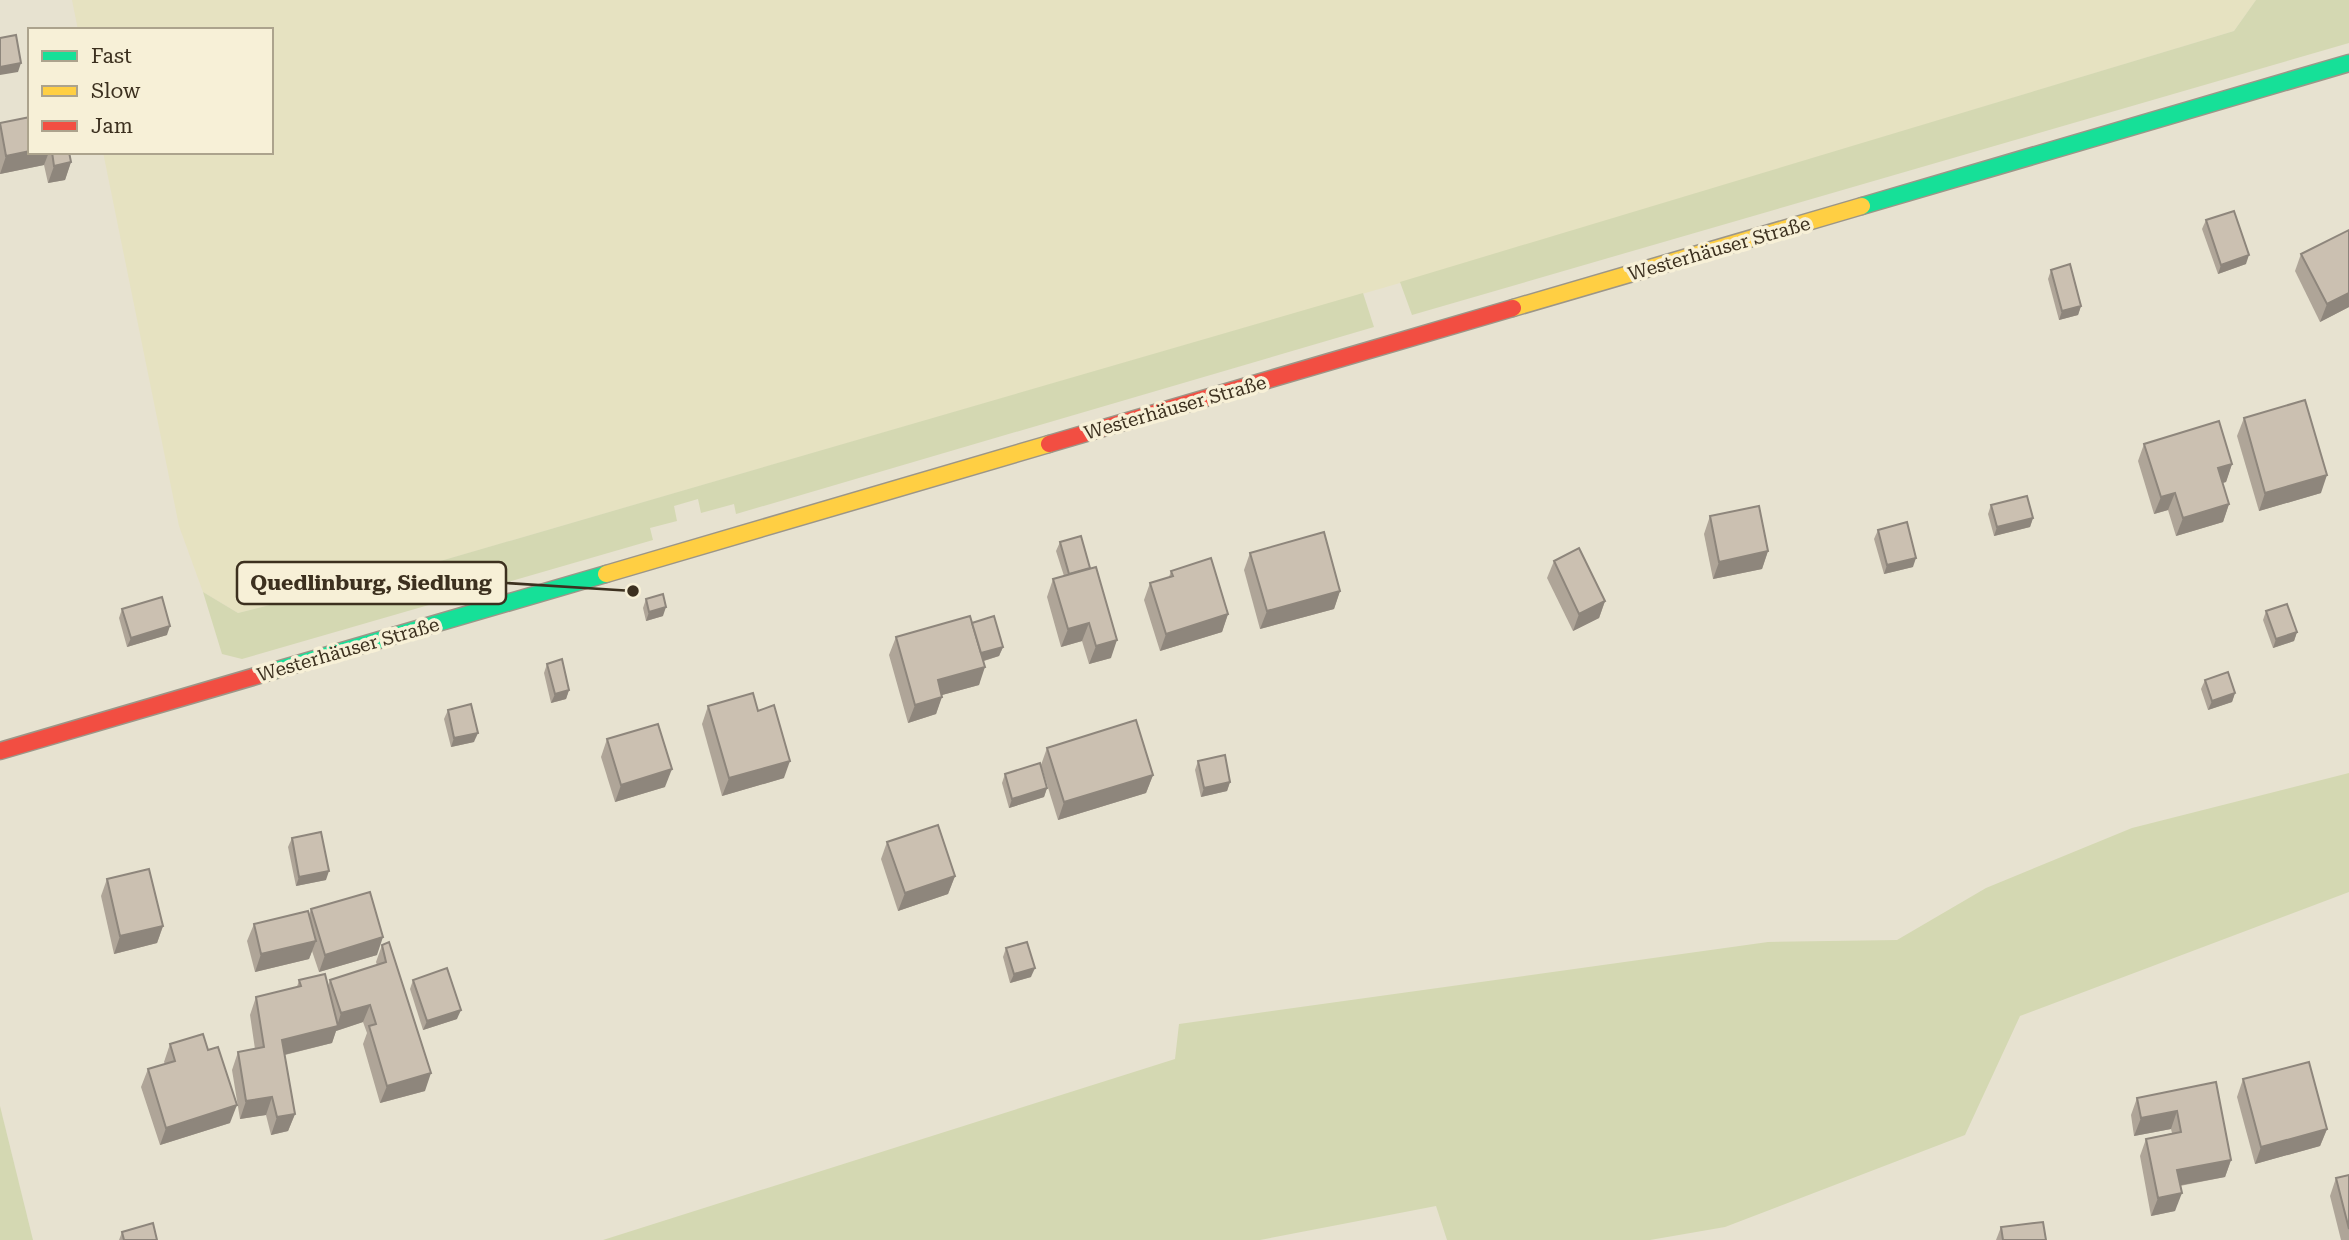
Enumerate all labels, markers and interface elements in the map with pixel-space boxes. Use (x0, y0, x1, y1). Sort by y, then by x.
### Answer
legend (28, 28, 273, 154)
text: Fast (91, 44, 132, 68)
text: Slow (91, 79, 141, 103)
text: Jam (91, 114, 133, 138)
street label: Westerhäuser Straße (1625, 211, 1813, 286)
street label: Westerhäuser Straße (1081, 370, 1269, 445)
callout: Quedlinburg, Siedlung (237, 562, 506, 604)
text: Quedlinburg, Siedlung (250, 571, 492, 595)
street label: Westerhäuser Straße (254, 612, 442, 687)

